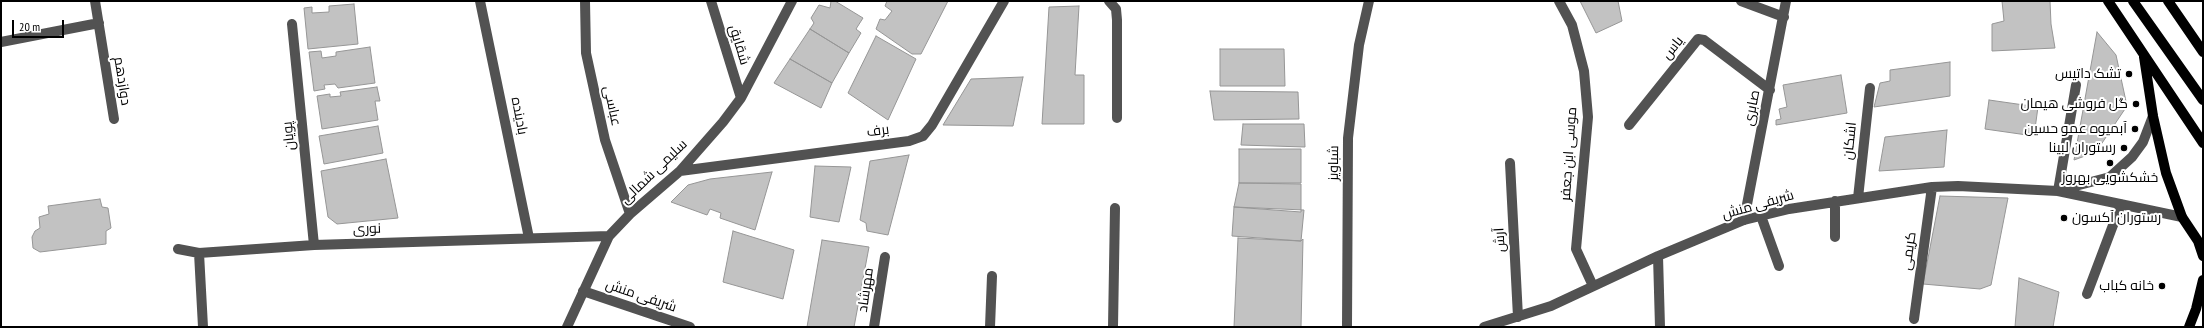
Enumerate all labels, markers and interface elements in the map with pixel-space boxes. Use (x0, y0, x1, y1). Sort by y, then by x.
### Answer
scale bar (14, 12, 66, 38)
text: 20 m (19, 19, 40, 34)
street label: شقایق (725, 23, 753, 67)
street label: یاس (1659, 33, 1687, 63)
street label: دوازدهم (110, 56, 134, 106)
place label: تشک داتیس (2055, 66, 2121, 82)
marker: تشک داتیس (2124, 69, 2134, 79)
street label: عباسی (600, 84, 624, 128)
street label: صابری (1740, 89, 1764, 127)
street label: بادینده (507, 96, 531, 136)
place label: گل فروشی هیمان (2020, 96, 2128, 112)
marker: گل فروشی هیمان (2131, 99, 2141, 109)
street label: موسی ابن جعفر (1557, 106, 1581, 202)
street label: پویان (279, 121, 299, 151)
street label: برف (866, 121, 890, 141)
street label: اشکان (1840, 121, 1860, 161)
place label: آبمیوه عمو حسین (2024, 121, 2127, 137)
marker: آبمیوه عمو حسین (2130, 124, 2140, 134)
street label: سلیمی شمالی (617, 136, 691, 208)
place label: رستوران لبینا (2048, 140, 2116, 156)
marker: رستوران لبینا (2119, 143, 2129, 153)
street label: شباویز (1325, 145, 1343, 181)
marker: خشکشویی بهروز (2105, 158, 2115, 168)
place label: خشکشویی بهروز (2062, 170, 2158, 186)
street label: شریفی منش (1720, 187, 1796, 223)
place label: رستوران آکسون (2072, 210, 2161, 226)
marker: رستوران آکسون (2059, 213, 2069, 223)
street label: نوری (353, 220, 381, 238)
street label: آرش (1491, 227, 1509, 253)
street label: کریمی (1898, 231, 1920, 271)
street label: مهرشاد (855, 267, 877, 313)
street label: شریفی منش (603, 276, 679, 316)
place label: خانه کباب (2099, 278, 2154, 294)
marker: خانه کباب (2157, 281, 2167, 291)

